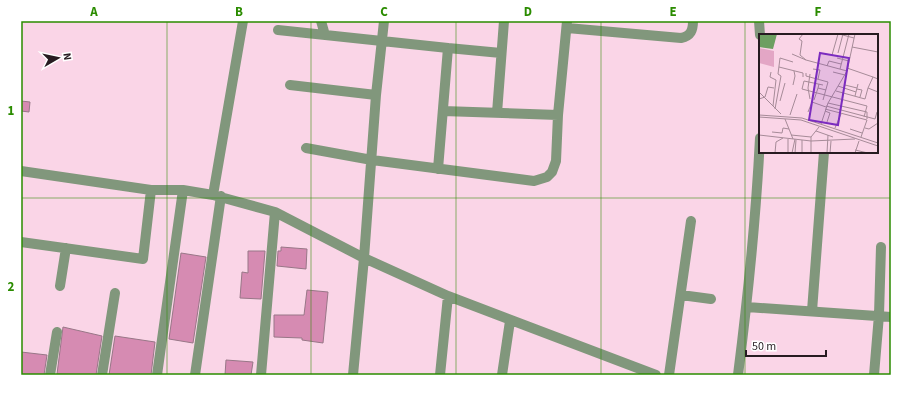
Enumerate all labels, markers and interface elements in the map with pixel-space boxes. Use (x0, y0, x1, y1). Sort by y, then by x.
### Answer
text: A (89, 3, 98, 21)
text: B (235, 3, 243, 21)
text: C (380, 3, 388, 21)
text: D (524, 3, 532, 21)
text: E (669, 3, 677, 21)
text: F (815, 3, 822, 21)
inset map (759, 34, 878, 153)
north arrow (38, 38, 78, 78)
text: N (59, 52, 75, 61)
text: 1 (8, 102, 15, 120)
text: 2 (8, 278, 15, 296)
scale bar (746, 332, 826, 358)
text: 50 m (752, 338, 776, 355)

